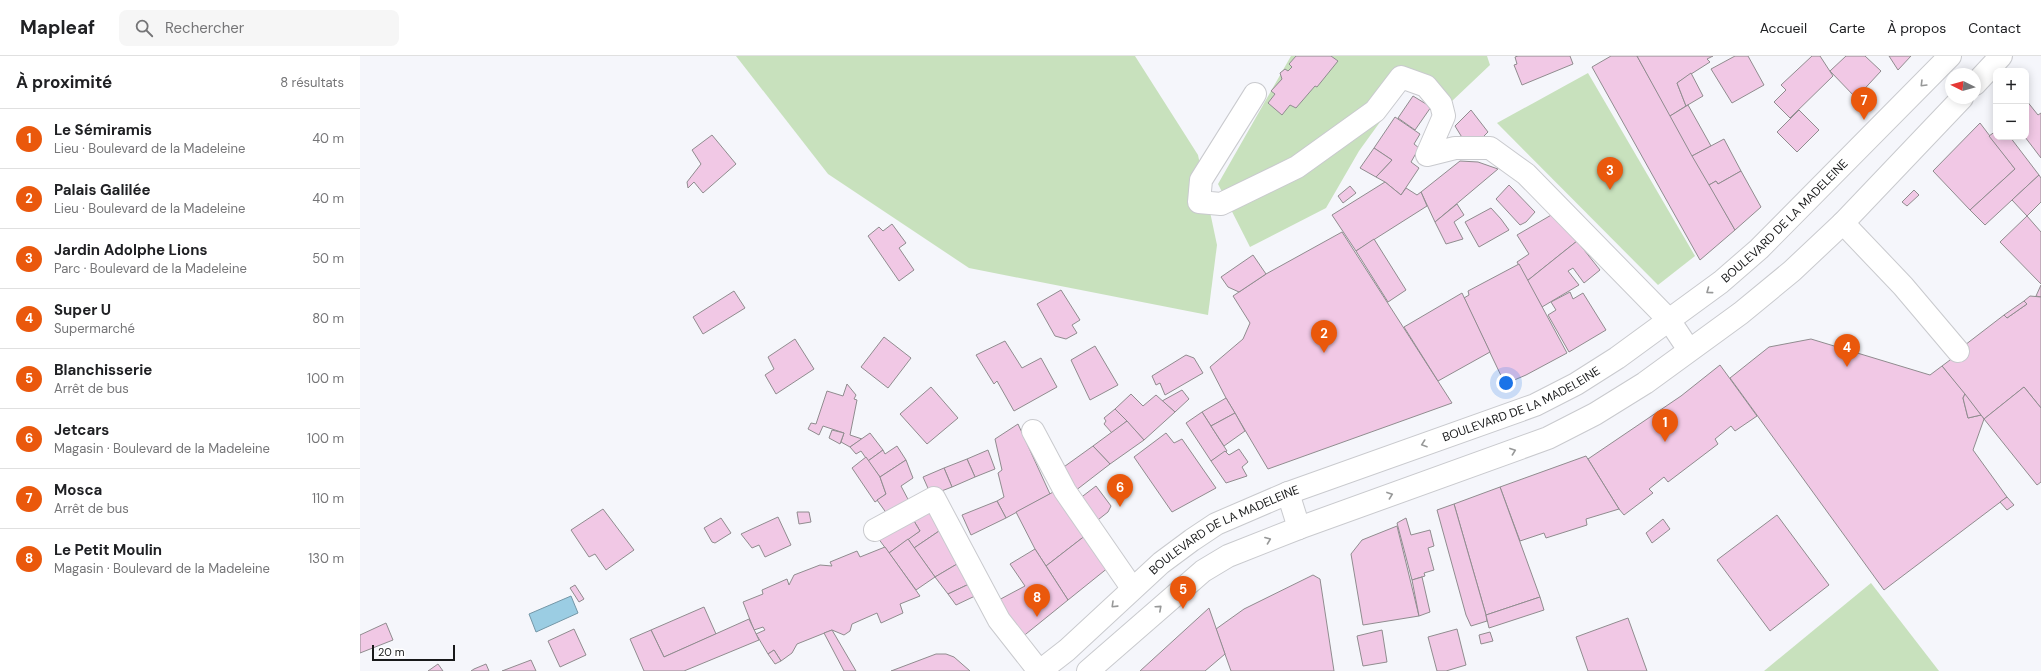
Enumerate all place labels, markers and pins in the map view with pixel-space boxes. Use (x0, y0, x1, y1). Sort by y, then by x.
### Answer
pin: 7 (1851, 87, 1877, 120)
pin: 3 (1597, 157, 1623, 190)
pin: 2 (1311, 320, 1337, 353)
pin: 4 (1834, 334, 1860, 367)
pin: 1 (1652, 409, 1678, 442)
pin: 6 (1107, 474, 1133, 507)
pin: 5 (1170, 576, 1196, 609)
pin: 8 (1024, 584, 1050, 617)

